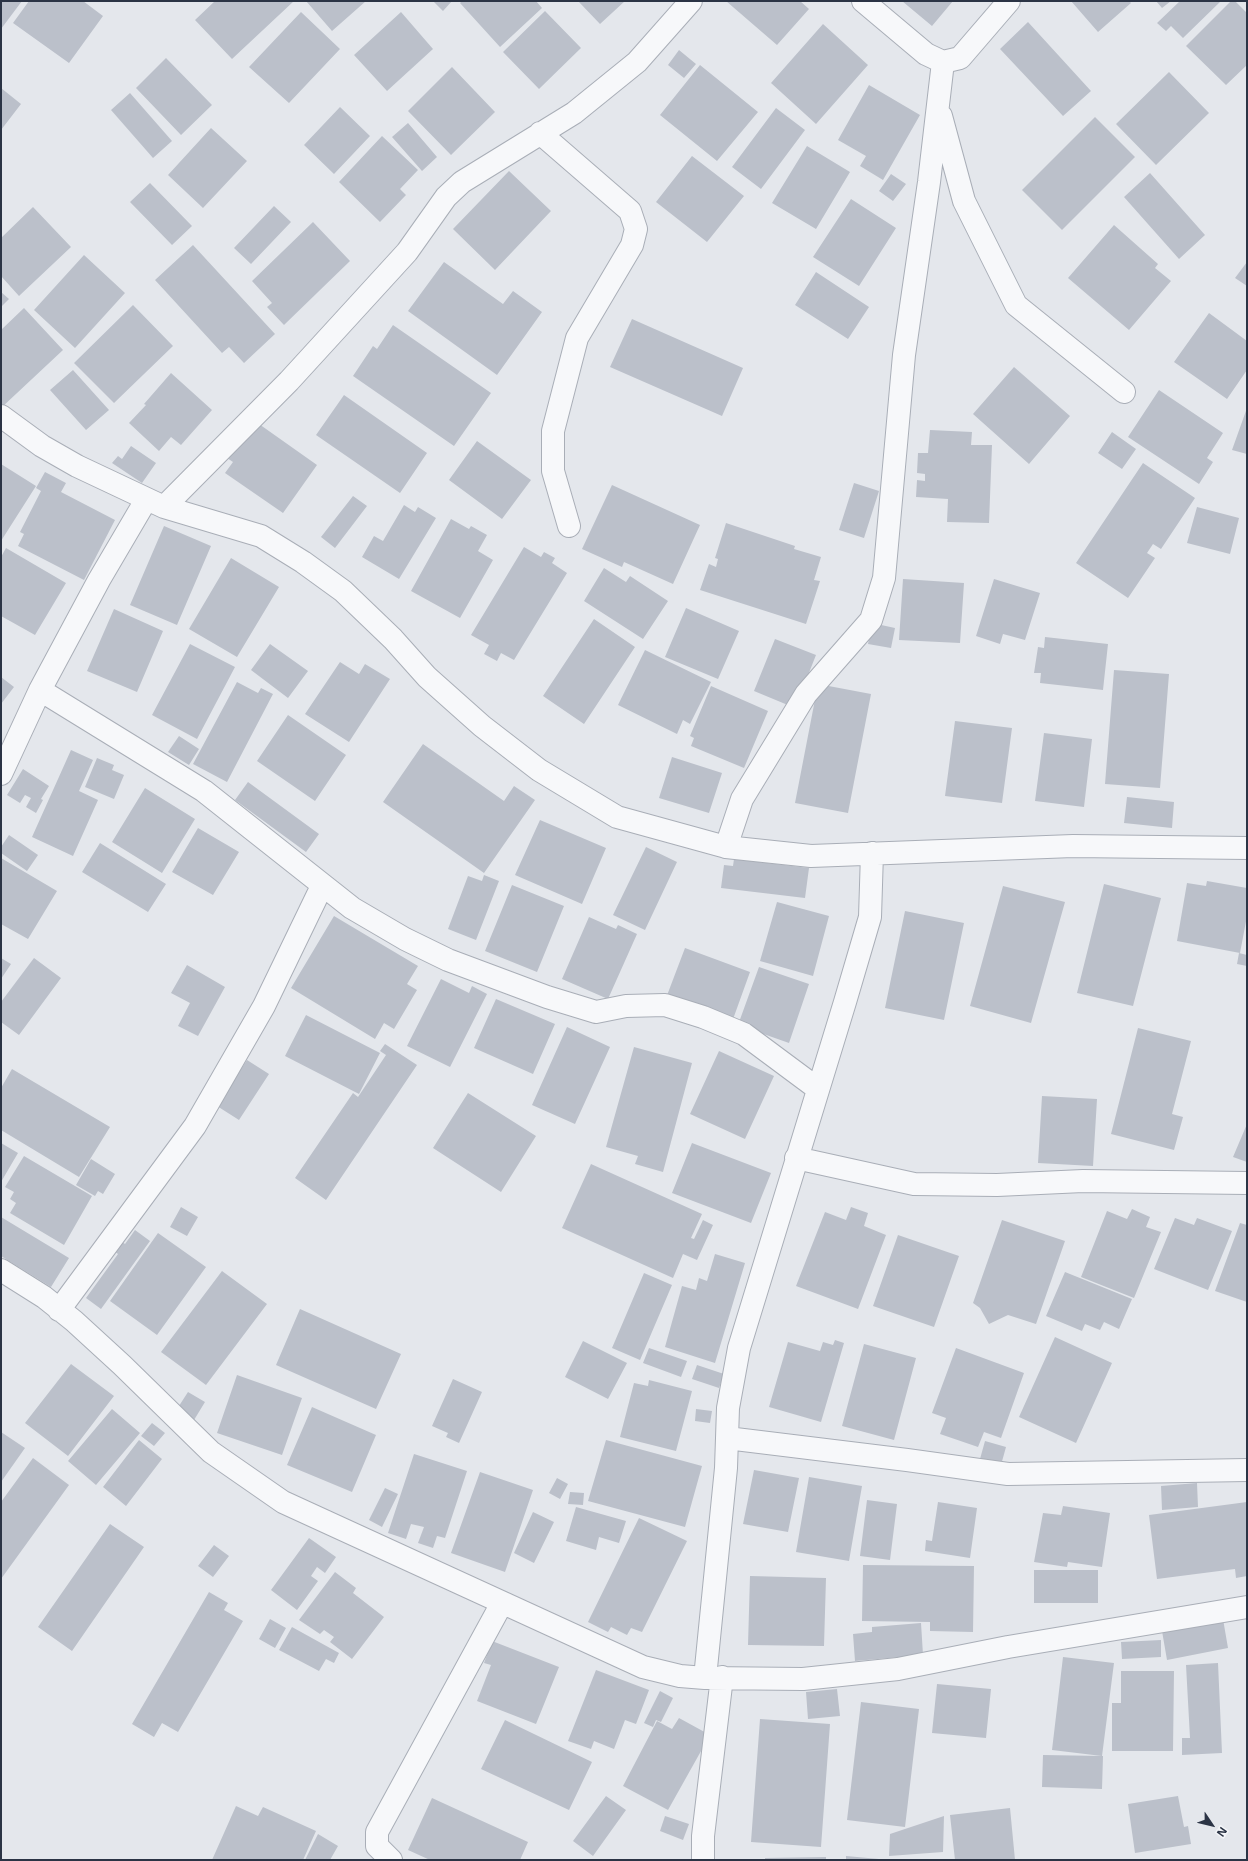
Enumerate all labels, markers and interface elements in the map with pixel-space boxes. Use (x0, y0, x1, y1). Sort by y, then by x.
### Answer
north arrow (1192, 1805, 1232, 1845)
text: N (1214, 1824, 1231, 1840)

